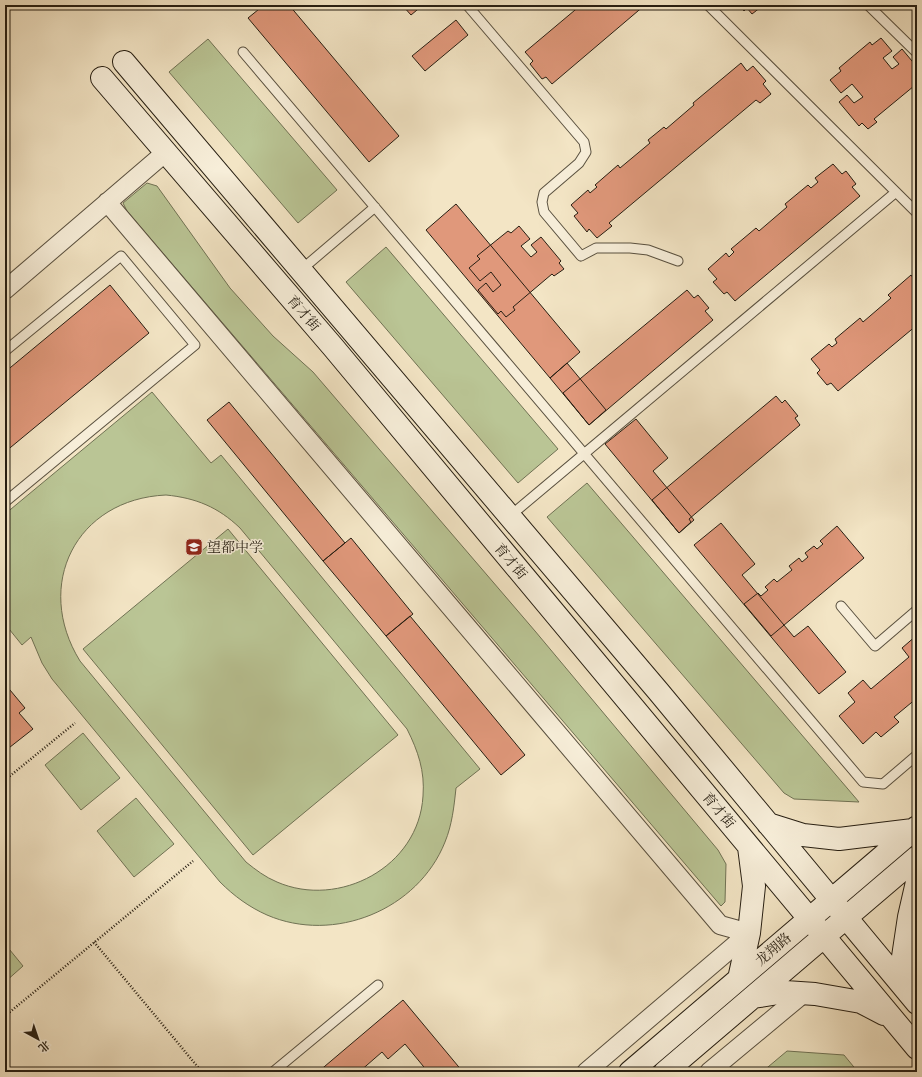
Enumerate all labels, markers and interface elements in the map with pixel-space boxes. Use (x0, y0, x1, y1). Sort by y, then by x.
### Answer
street label: 育才街 (281, 292, 324, 337)
school or university icon: 望都中学 (184, 537, 204, 557)
place label: 望都中学 (207, 539, 263, 559)
street label: 育才街 (488, 540, 531, 585)
street label: 育才街 (696, 789, 739, 834)
street label: 龙翔路 (752, 929, 797, 972)
north arrow (18, 1019, 58, 1059)
text: 北 (34, 1036, 53, 1056)

